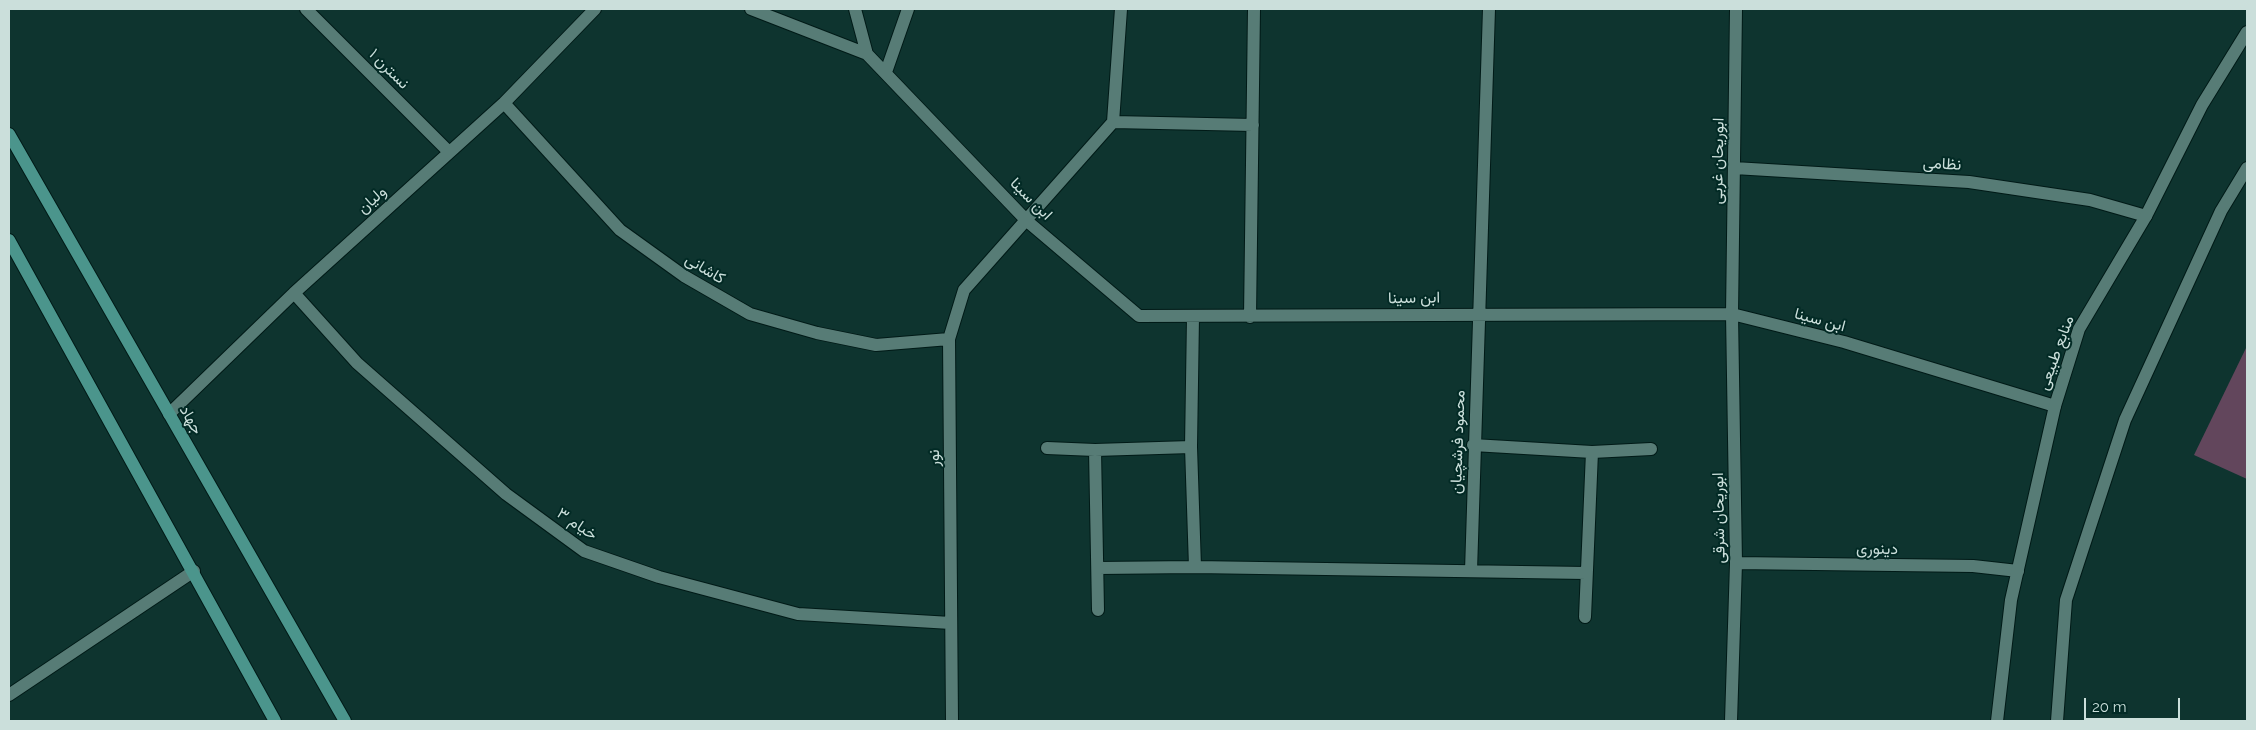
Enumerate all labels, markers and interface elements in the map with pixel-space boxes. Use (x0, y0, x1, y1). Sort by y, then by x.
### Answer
street label: نسترن ۱ (365, 45, 413, 93)
street label: ابوریحان غربی (1708, 117, 1728, 205)
street label: نظامی (1922, 153, 1962, 175)
street label: ابن سینا (1006, 174, 1056, 224)
street label: ولیان (353, 182, 391, 218)
street label: کاشانی (682, 250, 728, 288)
street label: ابن سینا (1388, 288, 1440, 308)
street label: ابن سینا (1792, 304, 1848, 336)
street label: منابع طبیعی (2034, 313, 2078, 393)
street label: محمود فرشچیان (1447, 390, 1469, 494)
street label: جهاد (175, 402, 207, 438)
street label: نور (924, 449, 944, 467)
street label: ابوریحان شرقی (1709, 472, 1729, 564)
street label: خیام ۳ (553, 504, 601, 544)
street label: دینوری (1856, 539, 1898, 559)
scale bar (2086, 688, 2182, 720)
text: 20 m (2092, 698, 2127, 716)

